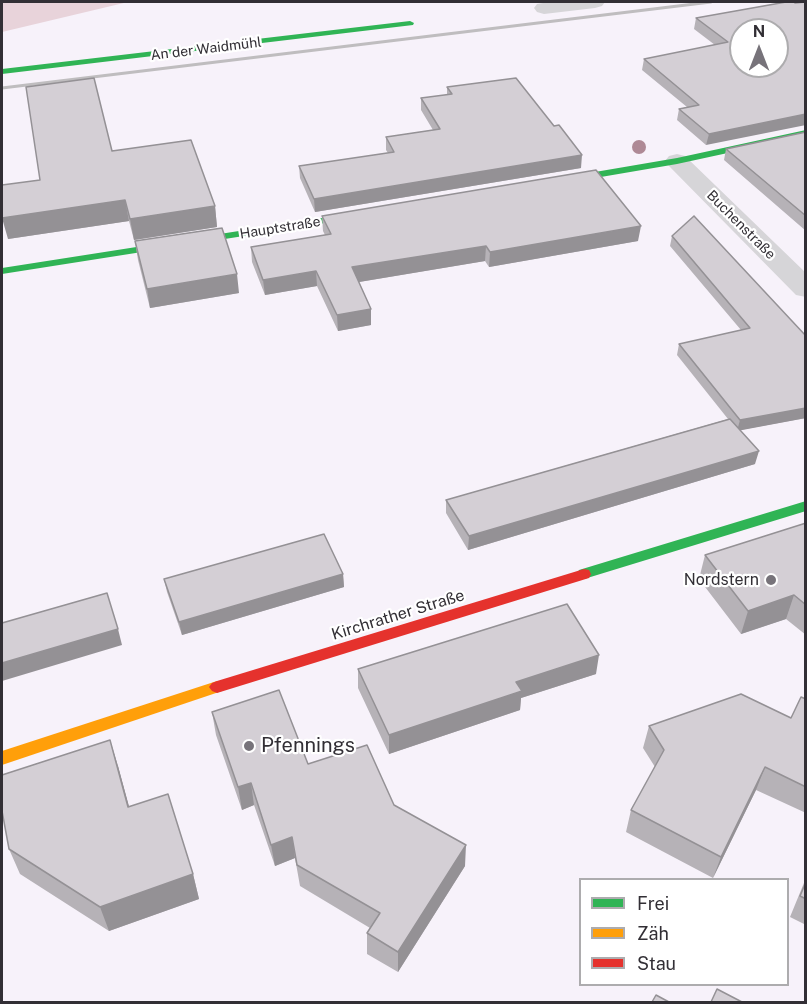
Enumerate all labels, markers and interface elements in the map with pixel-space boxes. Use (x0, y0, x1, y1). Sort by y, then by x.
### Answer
north arrow (729, 18, 789, 78)
text: N (753, 22, 765, 41)
street label: An der Waidmühl (150, 34, 262, 64)
street label: Buchenstraße (703, 187, 779, 263)
street label: Hauptstraße (238, 213, 322, 243)
place label: Nordstern (684, 570, 759, 590)
marker: Nordstern (764, 573, 778, 587)
street label: Kirchrather Straße (329, 586, 467, 644)
place label: Pfennings (261, 734, 355, 758)
marker: Pfennings (242, 739, 256, 753)
legend (579, 878, 789, 986)
text: Frei (637, 893, 669, 914)
text: Zäh (637, 923, 669, 944)
text: Stau (637, 953, 676, 974)

